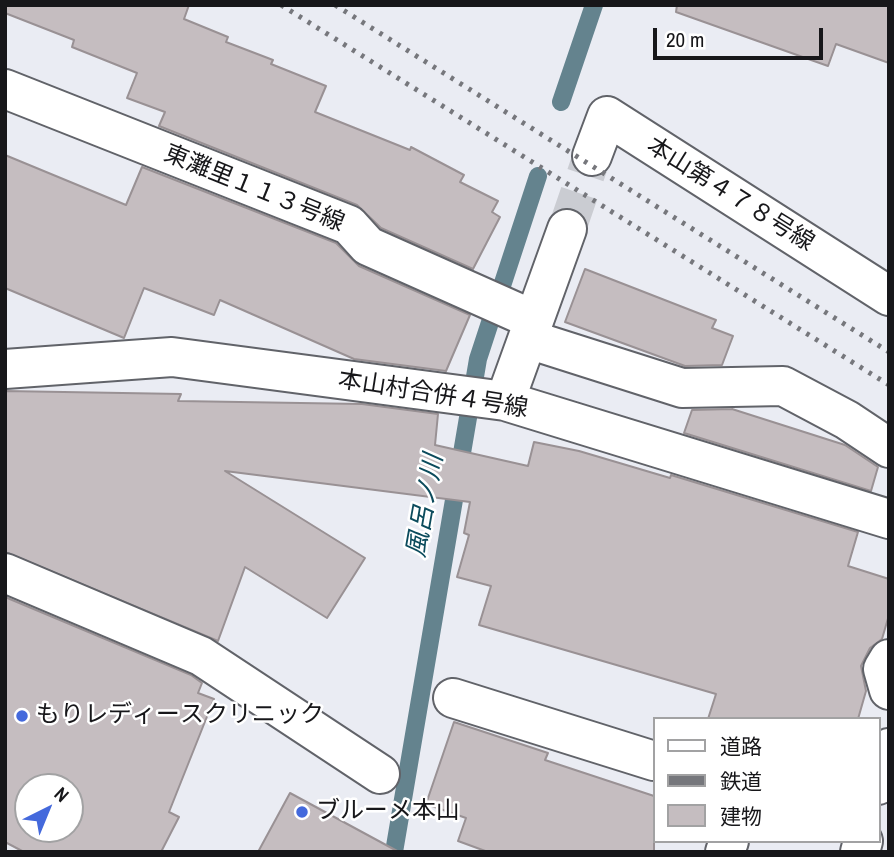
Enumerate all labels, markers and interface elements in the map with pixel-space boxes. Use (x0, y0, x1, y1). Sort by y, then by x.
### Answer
scale bar (656, 14, 826, 58)
text: 20 m (666, 25, 704, 54)
street label: 本山第４７８号線 (641, 132, 819, 258)
street label: 東灘里１１３号線 (160, 140, 348, 238)
street label: 本山村合併４号線 (336, 366, 530, 424)
water label: 風呂ノ川 (402, 452, 450, 560)
place label: もりレディースクリニック (36, 702, 324, 730)
marker: もりレディースクリニック (14, 708, 30, 724)
legend (652, 717, 880, 843)
text: 道路 (720, 732, 762, 761)
text: 鉄道 (720, 767, 762, 796)
north arrow (14, 773, 84, 843)
text: N (49, 781, 75, 807)
place label: ブルーメ本山 (316, 798, 460, 826)
text: 建物 (720, 802, 762, 831)
marker: ブルーメ本山 (294, 804, 310, 820)

